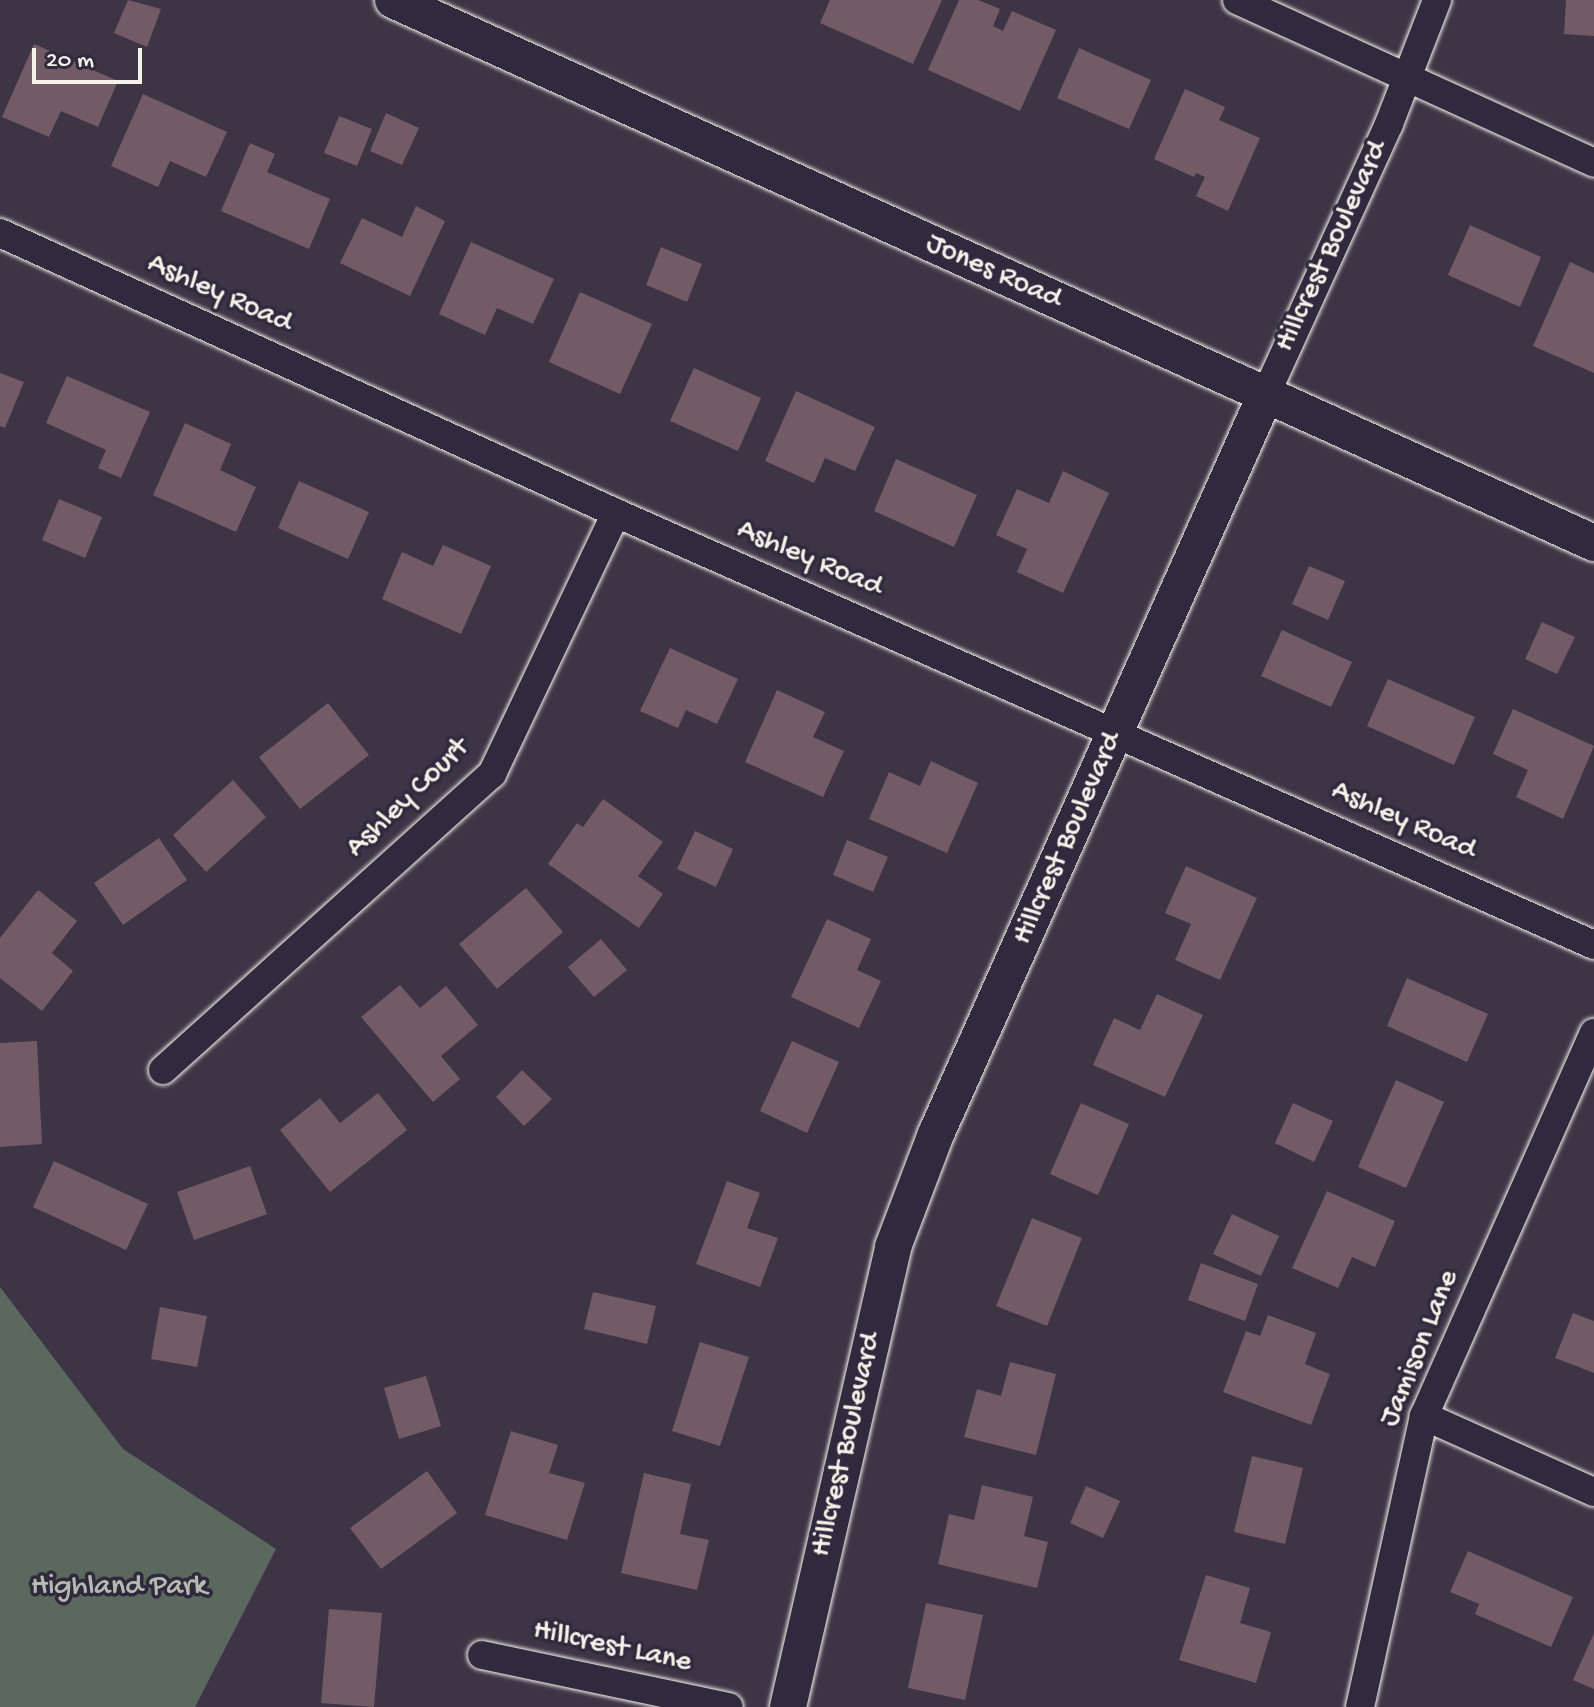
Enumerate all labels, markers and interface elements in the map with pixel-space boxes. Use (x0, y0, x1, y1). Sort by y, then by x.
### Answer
scale bar (36, 32, 146, 82)
text: 20 m (46, 47, 94, 76)
street label: Hillcrest Boulevard (1268, 136, 1398, 358)
street label: Jones Road (920, 227, 1066, 319)
street label: Ashley Road (141, 247, 297, 343)
street label: Ashley Road (731, 513, 887, 607)
street label: Hillcrest Boulevard (1006, 727, 1132, 951)
street label: Ashley Court (340, 731, 478, 867)
street label: Ashley Road (1325, 774, 1481, 870)
street label: Jamison Lane (1373, 1265, 1469, 1433)
street label: Hillcrest Boulevard (805, 1330, 891, 1560)
park label: Highland Park (31, 1570, 207, 1606)
street label: Hillcrest Lane (530, 1614, 694, 1682)

